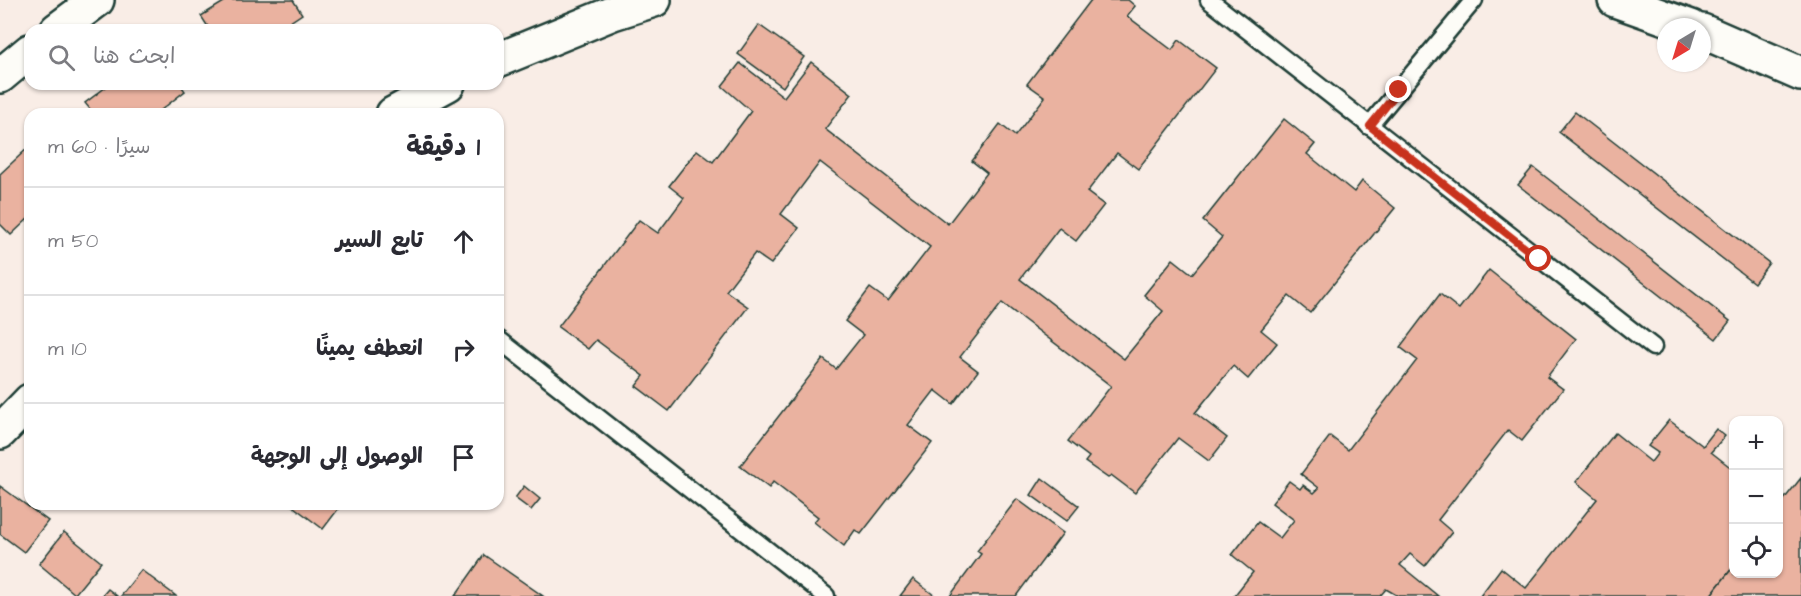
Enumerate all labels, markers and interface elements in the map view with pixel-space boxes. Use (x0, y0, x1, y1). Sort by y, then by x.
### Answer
north arrow (1657, 18, 1711, 72)
search box (24, 24, 504, 90)
icon: search (45, 41, 78, 74)
text: ابحث هنا (93, 41, 175, 72)
route end (1385, 76, 1411, 102)
text: 1 دقيقة (406, 129, 480, 165)
text: سيرًا · 60 m (48, 133, 150, 161)
text: تابع السير (336, 225, 423, 256)
icon: ahead (447, 225, 480, 258)
text: 50 m (48, 227, 98, 255)
route start (1525, 245, 1551, 271)
text: انعطف يمينًا (316, 333, 423, 364)
icon: right (447, 333, 480, 366)
text: 10 m (48, 335, 87, 363)
map controls (1729, 416, 1783, 578)
button: + (1729, 416, 1783, 470)
text: الوصول إلى الوجهة (251, 441, 423, 472)
icon: arrive (447, 441, 480, 474)
button: − (1729, 470, 1783, 524)
button: locate (1729, 524, 1783, 578)

